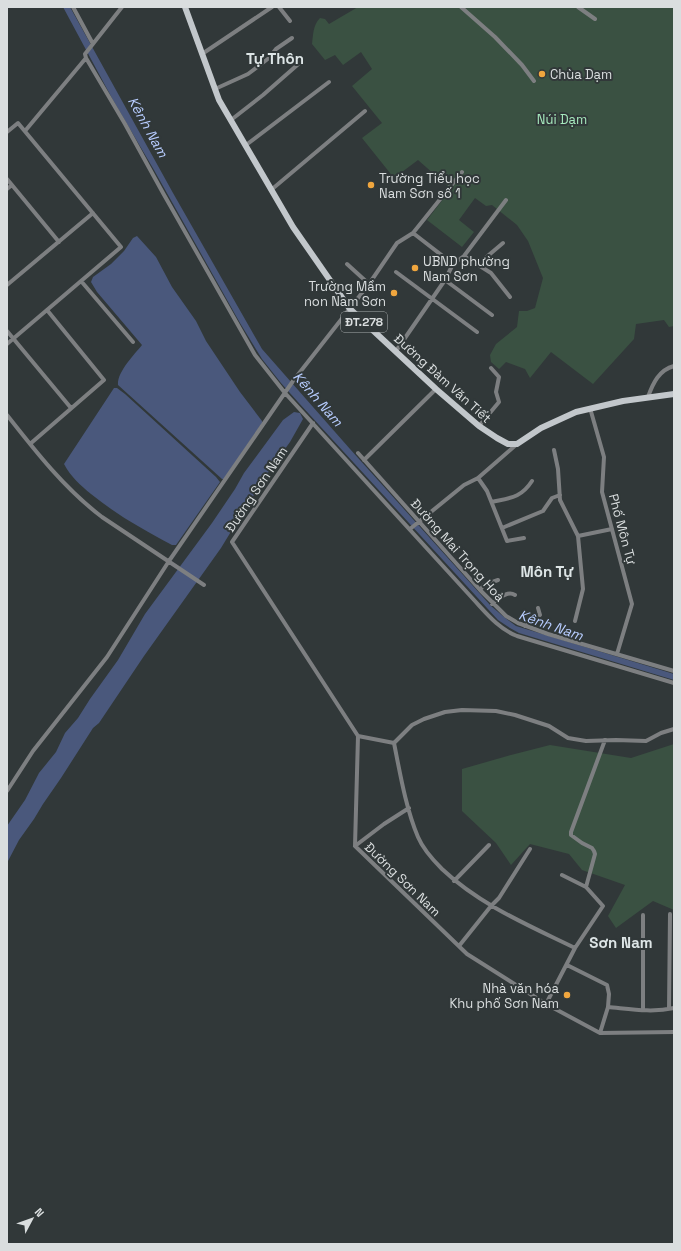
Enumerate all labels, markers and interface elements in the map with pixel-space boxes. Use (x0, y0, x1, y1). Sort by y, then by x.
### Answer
district label: Tự Thôn (246, 49, 304, 68)
place label: Chùa Dạm (550, 66, 612, 83)
marker: Chùa Dạm (537, 69, 547, 79)
water label: Kênh Nam (124, 93, 172, 161)
park label: Núi Dạm (537, 111, 587, 128)
place label: Trường Tiểu học Nam Sơn số 1 (379, 170, 480, 202)
marker: Trường Tiểu học Nam Sơn số 1 (366, 180, 376, 190)
place label: UBND phường Nam Sơn (423, 253, 510, 285)
marker: UBND phường Nam Sơn (410, 263, 420, 273)
place label: Trường Mầm non Nam Sơn (304, 278, 386, 310)
marker: Trường Mầm non Nam Sơn (389, 288, 399, 298)
road number: ĐT.278 (341, 312, 387, 332)
street label: Đường Đàm Văn Tiết (390, 330, 495, 427)
water label: Kênh Nam (289, 368, 347, 431)
street label: Đường Sơn Nam (222, 443, 291, 535)
street label: Phố Môn Tự (605, 492, 640, 567)
street label: Đường Mai Trọng Hoà (407, 495, 509, 606)
district label: Môn Tự (520, 562, 574, 581)
water label: Kênh Nam (517, 606, 586, 645)
street label: Đường Sơn Nam (361, 839, 444, 920)
district label: Sơn Nam (589, 933, 653, 952)
place label: Nhà văn hóa Khu phố Sơn Nam (449, 980, 560, 1012)
marker: Nhà văn hóa Khu phố Sơn Nam (562, 990, 572, 1000)
north arrow (12, 1199, 52, 1239)
text: N (32, 1205, 47, 1220)

